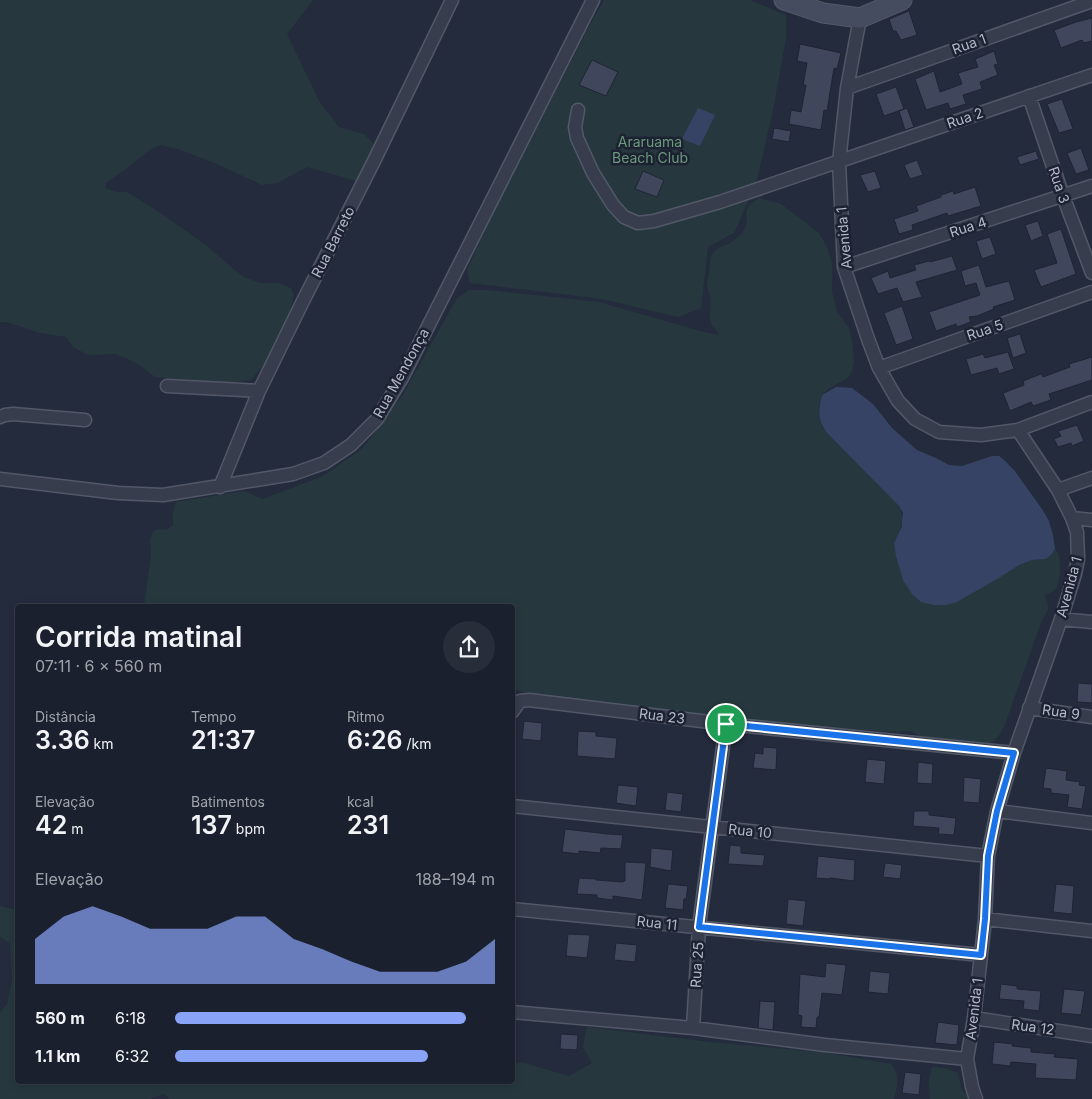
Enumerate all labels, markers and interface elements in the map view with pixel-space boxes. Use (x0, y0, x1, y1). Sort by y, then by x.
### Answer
street label: Rua 1 (950, 30, 988, 57)
street label: Rua 2 (944, 103, 985, 132)
park label: Araruama Beach Club (612, 133, 688, 166)
street label: Rua 3 (1045, 164, 1074, 205)
street label: Rua Barreto (307, 203, 358, 280)
street label: Avenida 1 (832, 206, 855, 270)
street label: Rua 4 (947, 213, 989, 241)
street label: Rua 5 (964, 315, 1005, 344)
street label: Rua Mendonça (369, 325, 432, 420)
street label: Avenida 1 (1052, 555, 1085, 619)
text: Corrida matinal (35, 620, 242, 654)
button: share (443, 621, 495, 673)
text: 07:11 · 6 × 560 m (35, 656, 162, 676)
street label: Rua 9 (1041, 700, 1081, 723)
pin (705, 703, 747, 745)
street label: Rua 23 (638, 704, 686, 727)
text: Distância (35, 708, 96, 725)
text: Tempo (191, 708, 236, 725)
text: Ritmo (347, 708, 385, 725)
icon: arrive (712, 710, 740, 738)
text: 3.36 (35, 725, 90, 755)
text: 21:37 (191, 725, 255, 755)
text: 6:26 (347, 725, 403, 755)
text: km (90, 735, 114, 752)
text: /km (403, 735, 431, 752)
text: Elevação (35, 793, 95, 810)
text: Batimentos (191, 793, 265, 810)
text: kcal (347, 793, 374, 810)
text: 42 (35, 810, 67, 840)
text: 137 (191, 810, 232, 840)
text: 231 (347, 810, 389, 840)
text: m (67, 820, 83, 837)
text: bpm (232, 820, 265, 837)
street label: Rua 10 (727, 820, 773, 841)
text: Elevação (35, 869, 103, 889)
text: 188–194 m (415, 869, 495, 889)
street label: Rua 11 (636, 912, 678, 933)
street label: Rua 25 (686, 941, 707, 989)
street label: Avenida 1 (961, 977, 986, 1041)
text: 560 m (35, 1008, 85, 1028)
text: 6:18 (115, 1008, 146, 1028)
street label: Rua 12 (1010, 1015, 1056, 1038)
text: 1.1 km (35, 1046, 80, 1066)
text: 6:32 (115, 1046, 149, 1066)

